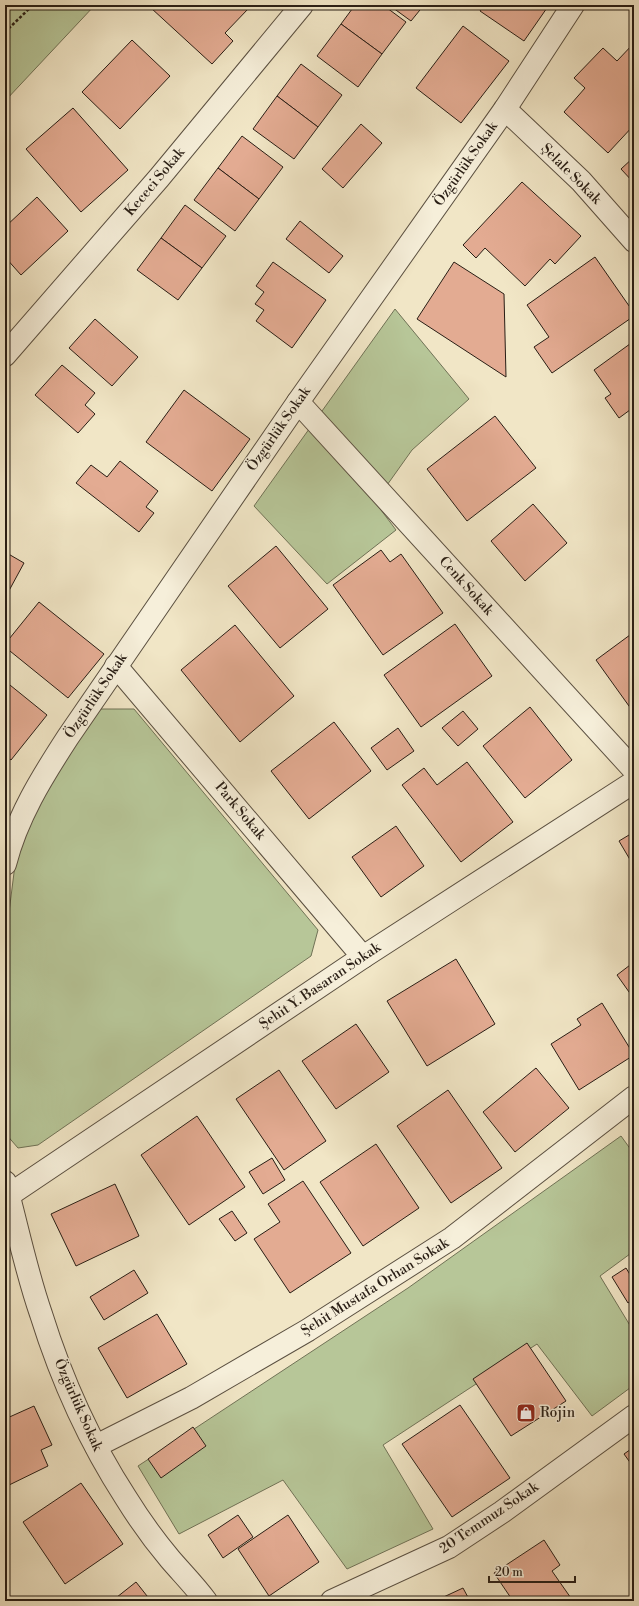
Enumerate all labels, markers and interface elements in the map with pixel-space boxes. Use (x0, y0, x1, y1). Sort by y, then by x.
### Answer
street label: Özgürlük Sokak (429, 117, 502, 210)
street label: Şelale Sokak (537, 140, 606, 209)
street label: Kececi Sokak (121, 144, 189, 220)
street label: Özgürlük Sokak (242, 382, 315, 475)
street label: Cenk Sokak (435, 553, 498, 620)
street label: Özgürlük Sokak (59, 648, 132, 742)
street label: Park Sokak (211, 778, 270, 844)
street label: Şehit Y. Basaran Sokak (256, 938, 385, 1033)
street label: Şehit Mustafa Orhan Sokak (298, 1234, 453, 1340)
street label: Özgürlük Sokak (50, 1355, 108, 1455)
shop icon: Rojin (515, 1402, 537, 1424)
place label: Rojin (540, 1404, 576, 1422)
street label: 20 Temmuz Sokak (436, 1478, 543, 1558)
scale bar (489, 1558, 575, 1584)
text: 20 m (495, 1565, 523, 1580)

